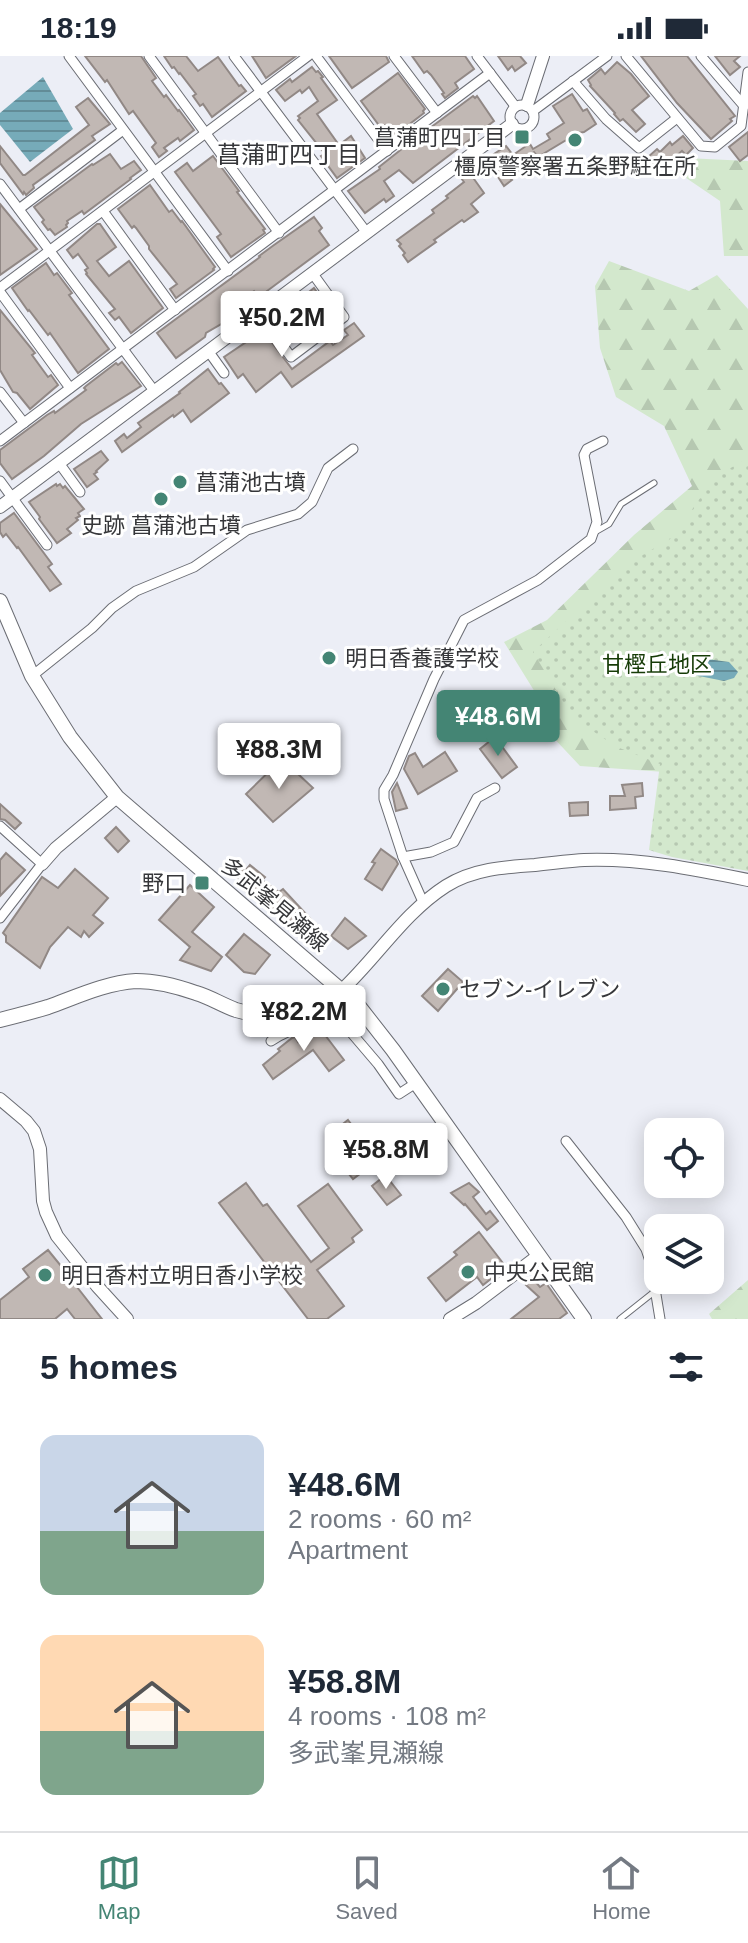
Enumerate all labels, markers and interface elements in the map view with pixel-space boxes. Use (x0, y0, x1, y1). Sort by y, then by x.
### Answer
text: 18:19 (40, 11, 117, 44)
place label: 菖蒲町四丁目 (374, 125, 506, 150)
marker: 菖蒲町四丁目 (513, 128, 531, 146)
marker: 橿原警察署五条野駐在所 (566, 131, 584, 149)
district label: 菖蒲町四丁目 (217, 141, 361, 168)
place label: 橿原警察署五条野駐在所 (454, 154, 696, 179)
pin: ¥50.2M (217, 291, 347, 359)
text: ¥50.2M (239, 302, 325, 332)
place label: 菖蒲池古墳 (196, 470, 306, 495)
marker: 菖蒲池古墳 (171, 473, 189, 491)
marker: 史跡 菖蒲池古墳 (152, 490, 170, 508)
place label: 史跡 菖蒲池古墳 (81, 513, 241, 538)
place label: 明日香養護学校 (345, 646, 499, 671)
marker: 明日香養護学校 (320, 649, 338, 667)
park label: 甘樫丘地区 (602, 652, 712, 677)
pin: ¥48.6M (433, 690, 563, 758)
text: ¥48.6M (455, 701, 541, 731)
pin: ¥88.3M (214, 723, 344, 791)
text: ¥88.3M (236, 734, 322, 764)
street label: 多武峯見瀬線 (216, 852, 333, 956)
place label: 野口 (142, 871, 186, 896)
marker: 野口 (193, 874, 211, 892)
place label: セブン-イレブン (459, 977, 620, 1002)
marker: セブン-イレブン (434, 980, 452, 998)
pin: ¥82.2M (239, 985, 369, 1053)
text: ¥82.2M (261, 996, 347, 1026)
map controls (644, 1118, 724, 1294)
button: locate (644, 1118, 724, 1198)
pin: ¥58.8M (321, 1123, 451, 1191)
text: ¥58.8M (343, 1134, 429, 1164)
button: layers (644, 1214, 724, 1294)
place label: 中央公民館 (484, 1260, 594, 1285)
place label: 明日香村立明日香小学校 (61, 1263, 303, 1288)
marker: 中央公民館 (459, 1263, 477, 1281)
marker: 明日香村立明日香小学校 (36, 1266, 54, 1284)
icon: filters (664, 1345, 708, 1389)
text: 5 homes (40, 1348, 178, 1386)
text: ¥48.6M (288, 1465, 401, 1503)
icon: home (104, 1467, 200, 1563)
text: 2 rooms · 60 m² (288, 1504, 472, 1534)
text: Apartment (288, 1535, 408, 1565)
text: ¥58.8M (288, 1662, 401, 1700)
icon: home (104, 1667, 200, 1763)
text: 4 rooms · 108 m² (288, 1701, 486, 1731)
text: 多武峯見瀬線 (288, 1738, 444, 1768)
tab: Map (97, 1851, 141, 1925)
tab: Saved (335, 1851, 398, 1925)
tab: Home (592, 1851, 651, 1925)

